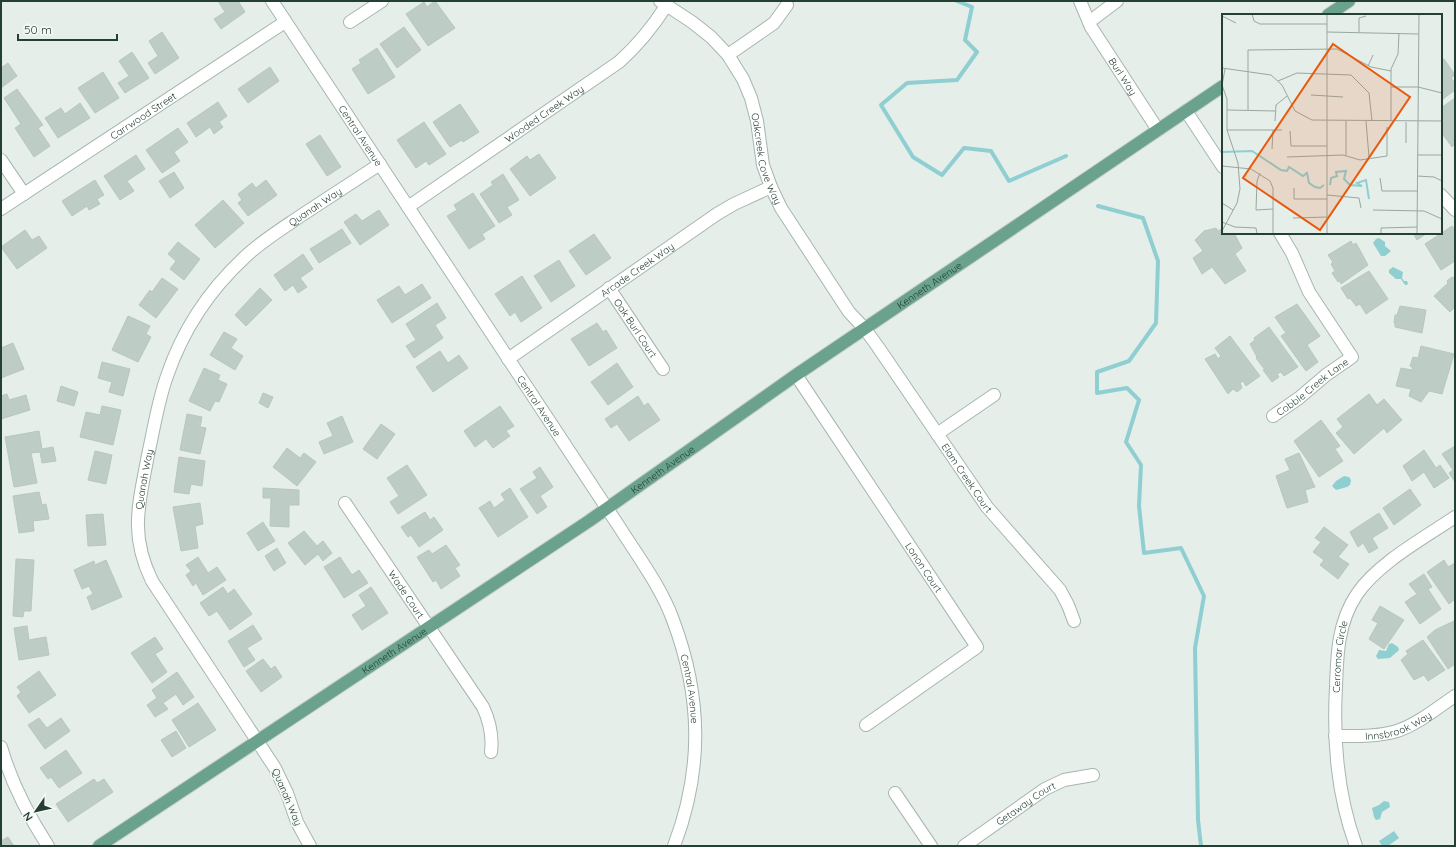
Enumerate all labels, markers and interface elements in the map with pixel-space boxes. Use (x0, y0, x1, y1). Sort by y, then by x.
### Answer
inset map (1222, 14, 1442, 234)
scale bar (18, 16, 117, 42)
text: 50 m (24, 22, 52, 37)
street label: Burl Way (1106, 55, 1140, 98)
street label: Wooded Creek Way (502, 82, 586, 145)
street label: Carrwood Street (107, 89, 179, 142)
street label: Central Avenue (336, 102, 386, 169)
street label: Oakcreek Cove Way (749, 111, 785, 207)
street label: Quanah Way (286, 184, 344, 229)
street label: Arcade Creek Way (598, 239, 676, 300)
street label: Kenneth Avenue (894, 258, 964, 311)
street label: Oak Burl Court (611, 296, 660, 361)
street label: Cobble Creek Lane (1274, 355, 1351, 418)
street label: Central Avenue (514, 373, 564, 439)
street label: Elam Creek Court (939, 441, 996, 516)
street label: Kenneth Avenue (628, 442, 697, 496)
street label: Quanah Way (132, 448, 156, 510)
street label: Lonon Court (903, 540, 946, 595)
street label: Wade Court (386, 567, 428, 621)
street label: Cerromar Circle (1329, 618, 1350, 693)
street label: Kenneth Avenue (359, 624, 429, 677)
street label: Central Avenue (678, 653, 702, 724)
street label: Innsbrook Way (1365, 708, 1434, 742)
street label: Quanah Way (269, 766, 305, 828)
street label: Getaway Court (993, 778, 1058, 828)
north arrow (16, 791, 56, 831)
text: N (20, 809, 36, 824)

